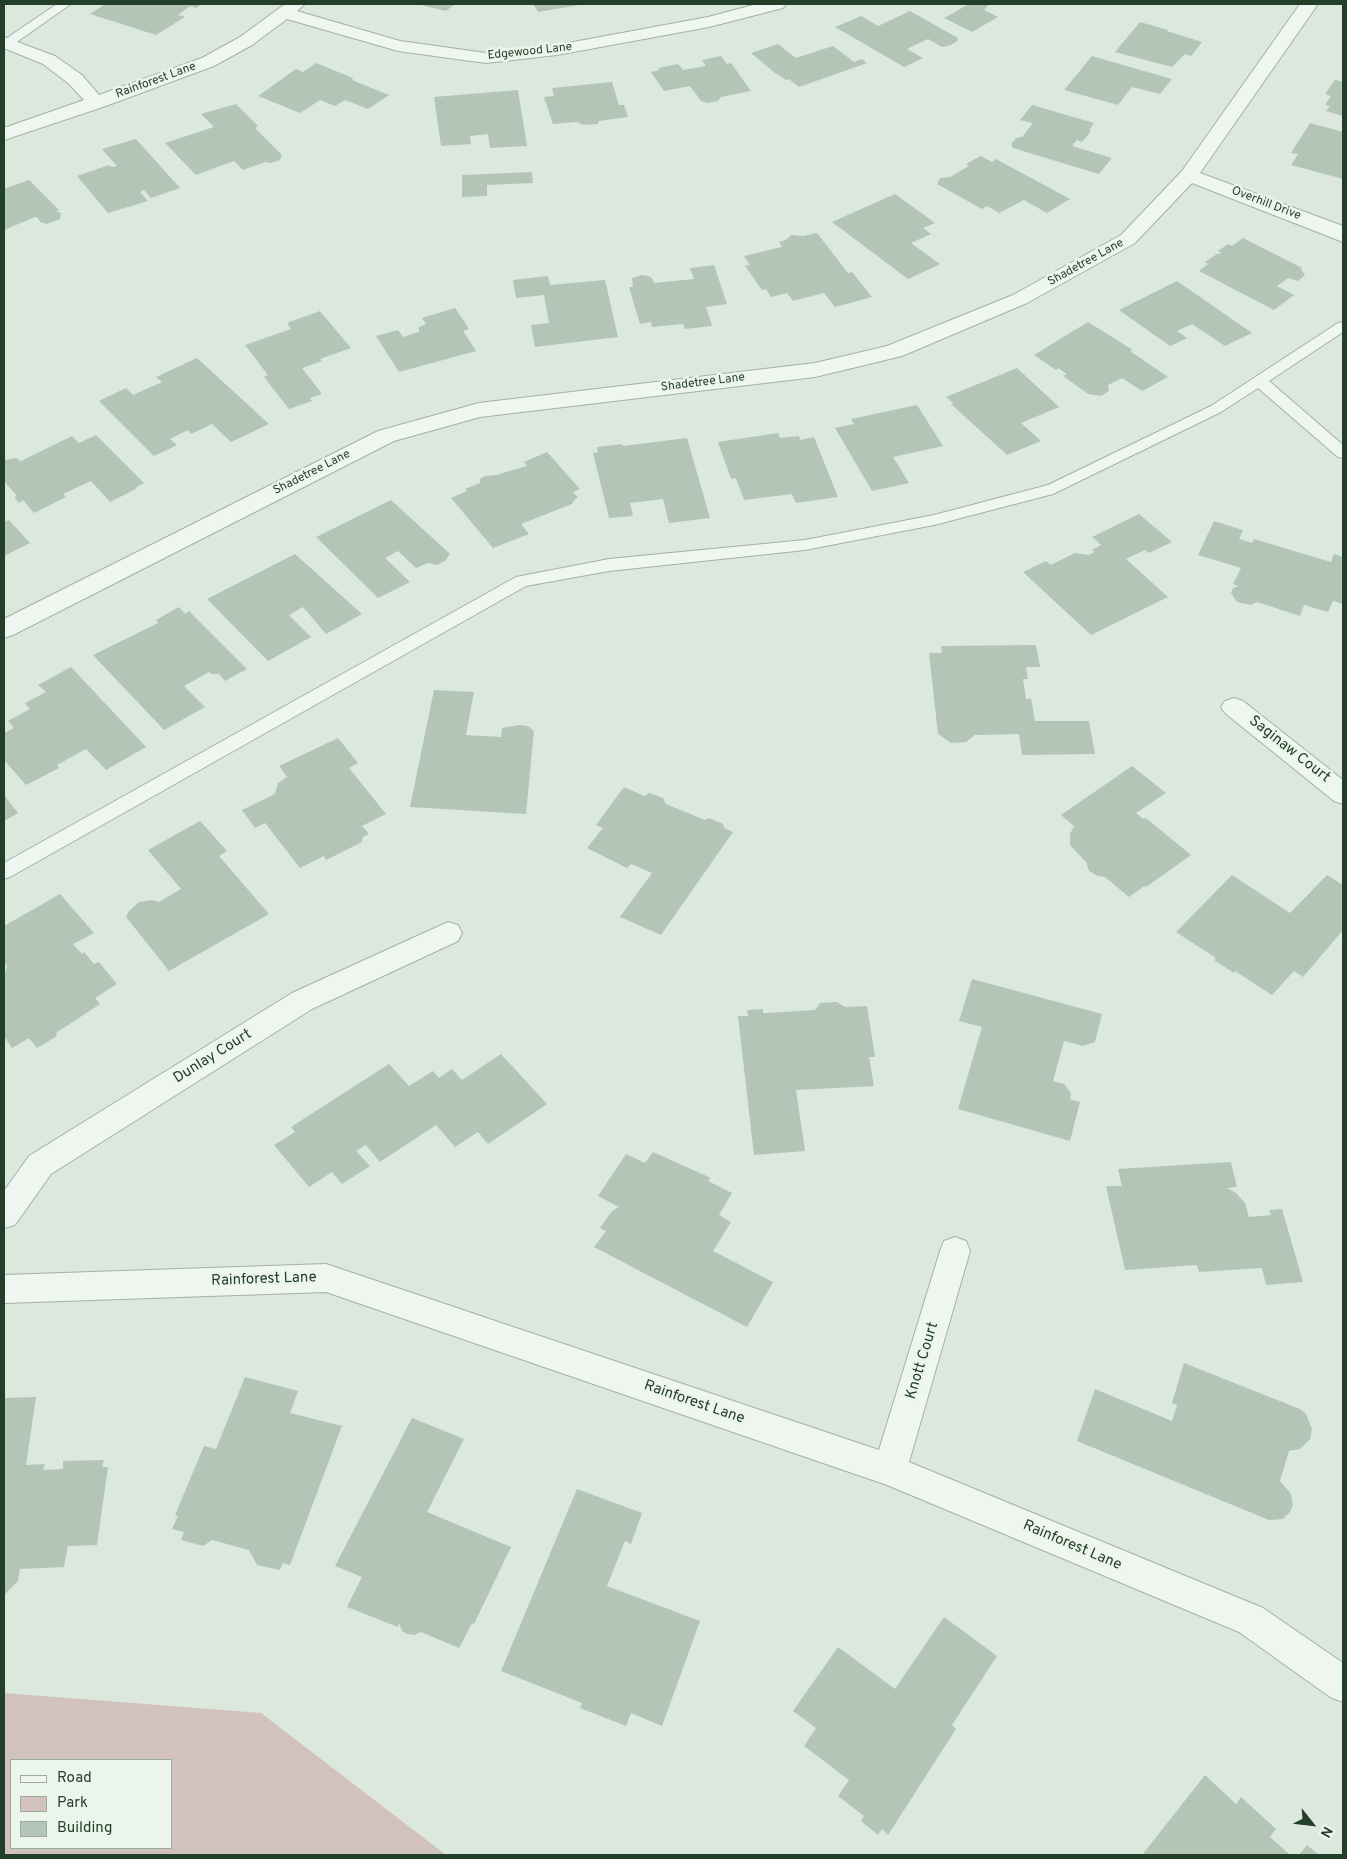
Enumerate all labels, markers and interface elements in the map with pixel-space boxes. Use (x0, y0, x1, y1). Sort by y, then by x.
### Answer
street label: Edgewood Lane (487, 40, 573, 64)
street label: Rainforest Lane (114, 60, 198, 102)
street label: Overhill Drive (1229, 184, 1303, 224)
street label: Shadetree Lane (1046, 236, 1126, 290)
street label: Shadetree Lane (660, 371, 746, 395)
street label: Shadetree Lane (271, 447, 353, 499)
street label: Saginaw Court (1245, 713, 1333, 787)
street label: Dunlay Court (171, 1026, 255, 1088)
street label: Rainforest Lane (211, 1269, 317, 1291)
street label: Knott Court (903, 1320, 943, 1402)
street label: Rainforest Lane (641, 1377, 747, 1429)
street label: Rainforest Lane (1020, 1517, 1124, 1575)
legend (10, 1759, 172, 1849)
text: Road (57, 1769, 92, 1788)
text: Park (57, 1794, 88, 1813)
north arrow (1287, 1799, 1337, 1849)
text: Building (57, 1819, 112, 1838)
text: N (1316, 1823, 1335, 1840)

